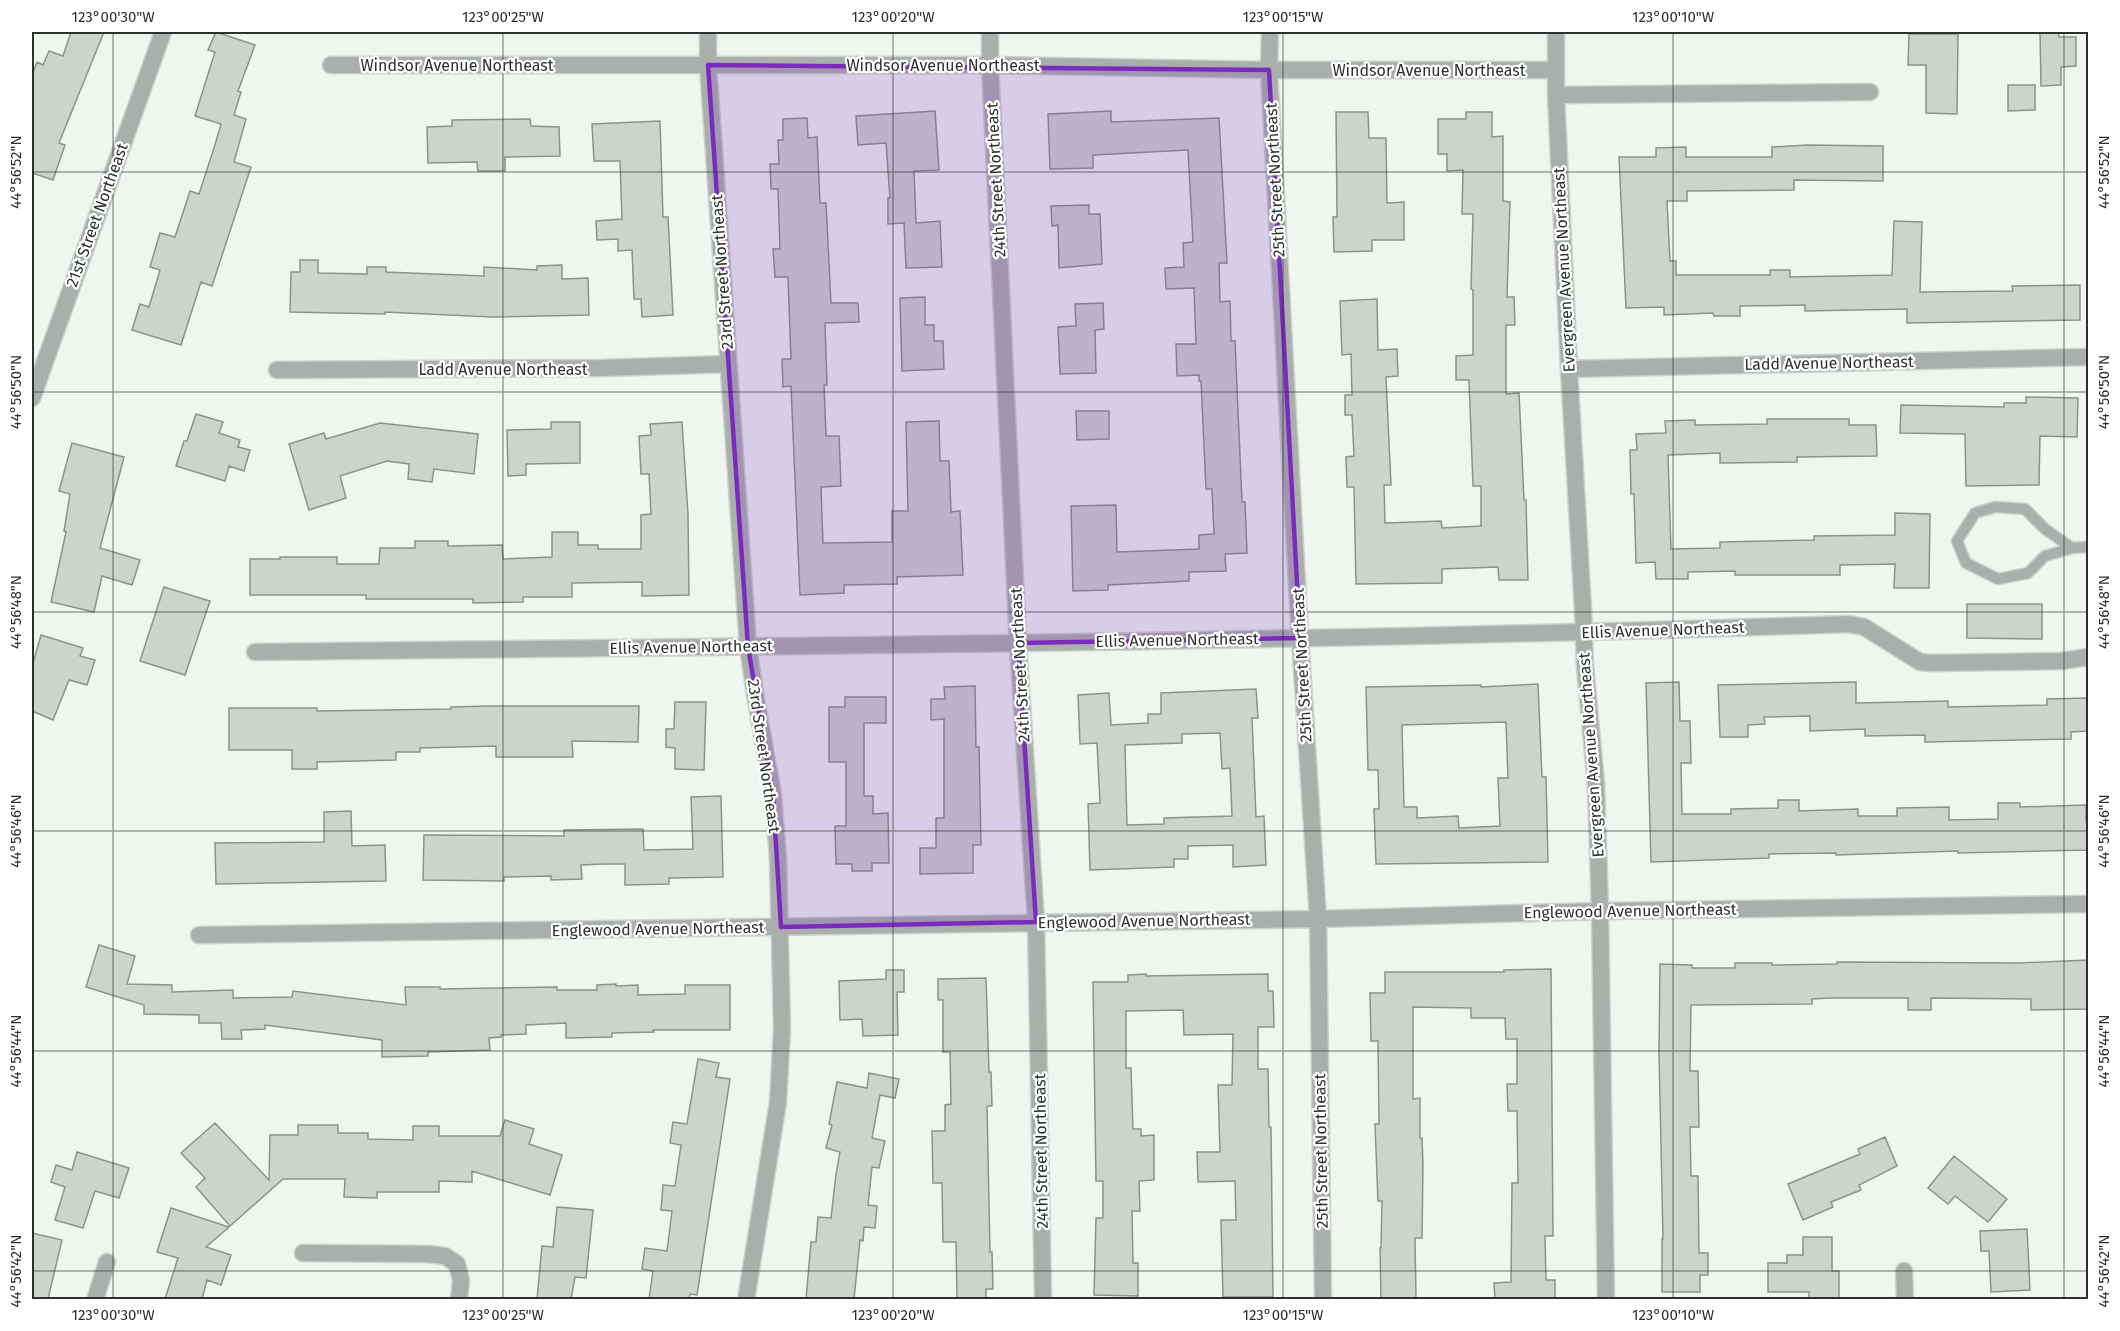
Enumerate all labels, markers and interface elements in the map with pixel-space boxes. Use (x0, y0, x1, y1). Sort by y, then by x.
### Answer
text: 123°00'30"W (71, 8, 155, 26)
text: 123°00'25"W (462, 8, 545, 26)
text: 123°00'20"W (851, 8, 935, 26)
text: 123°00'15"W (1243, 8, 1324, 26)
text: 123°00'10"W (1632, 8, 1715, 26)
street label: Windsor Avenue Northeast (360, 56, 554, 75)
street label: Windsor Avenue Northeast (846, 56, 1040, 75)
street label: Windsor Avenue Northeast (1332, 61, 1526, 80)
street label: 24th Street Northeast (982, 102, 1010, 258)
street label: 25th Street Northeast (1261, 102, 1289, 258)
text: 44°56'52"N (7, 135, 25, 209)
text: 44°56'52"N (2095, 135, 2113, 209)
street label: 21st Street Northeast (62, 140, 132, 289)
street label: Evergreen Avenue Northeast (1549, 167, 1579, 373)
street label: 23rd Street Northeast (707, 194, 737, 350)
street label: Ladd Avenue Northeast (1744, 352, 1914, 374)
text: 44°56'50"N (7, 355, 25, 429)
text: 44°56'50"N (2095, 355, 2113, 429)
street label: Ladd Avenue Northeast (418, 360, 588, 379)
text: 44°56'48"N (7, 575, 25, 649)
text: 44°56'48"N (2095, 575, 2113, 649)
street label: 24th Street Northeast (1006, 587, 1034, 743)
street label: 25th Street Northeast (1288, 587, 1316, 743)
street label: Ellis Avenue Northeast (1581, 618, 1745, 642)
street label: Ellis Avenue Northeast (1095, 629, 1259, 651)
street label: Ellis Avenue Northeast (609, 636, 773, 658)
street label: Evergreen Avenue Northeast (1574, 652, 1608, 858)
street label: 23rd Street Northeast (744, 678, 784, 834)
text: 44°56'46"N (7, 794, 25, 868)
text: 44°56'46"N (2095, 794, 2113, 868)
street label: Englewood Avenue Northeast (1523, 900, 1737, 922)
street label: Englewood Avenue Northeast (1037, 910, 1251, 932)
street label: Englewood Avenue Northeast (551, 918, 765, 940)
text: 44°56'44"N (7, 1014, 25, 1088)
text: 44°56'44"N (2095, 1014, 2113, 1088)
street label: 24th Street Northeast (1030, 1073, 1052, 1229)
street label: 25th Street Northeast (1310, 1073, 1332, 1229)
text: 44°56'42"N (7, 1234, 25, 1308)
text: 44°56'42"N (2095, 1234, 2113, 1308)
text: 123°00'30"W (71, 1306, 155, 1324)
text: 123°00'25"W (462, 1306, 545, 1324)
text: 123°00'20"W (851, 1306, 935, 1324)
text: 123°00'15"W (1243, 1306, 1324, 1324)
text: 123°00'10"W (1632, 1306, 1715, 1324)

